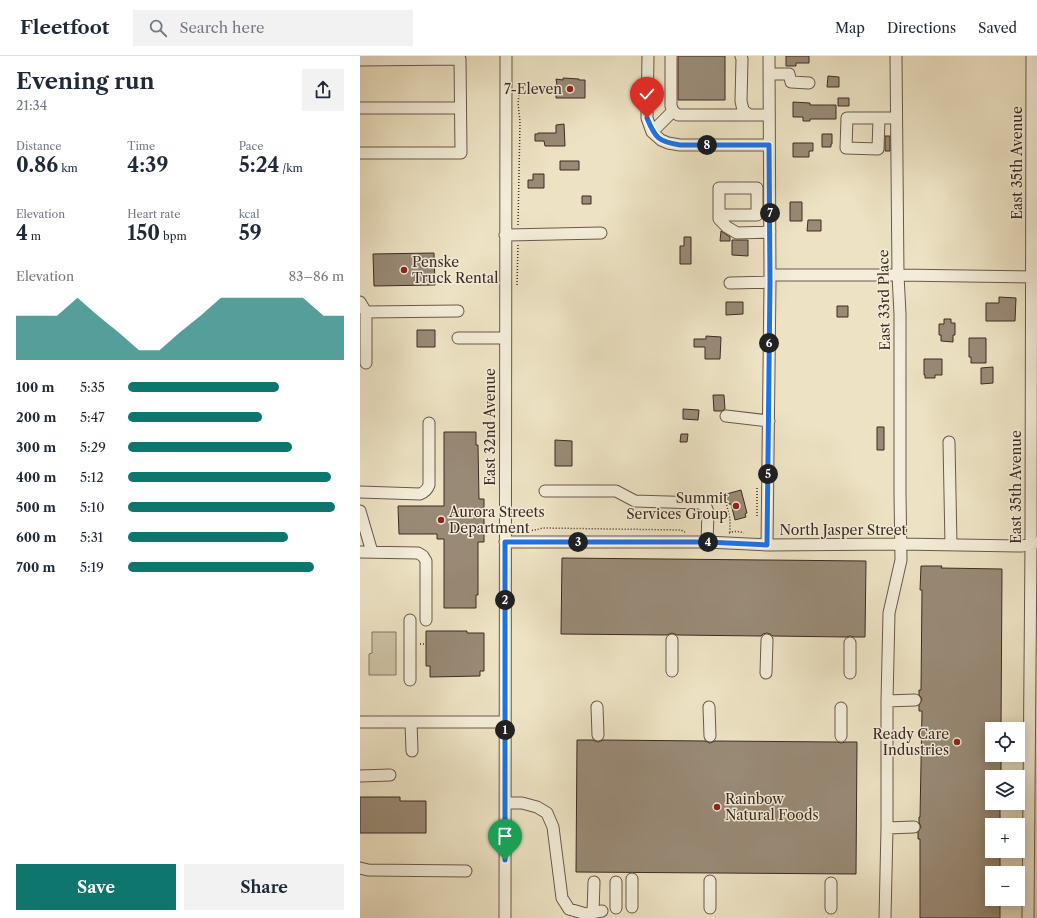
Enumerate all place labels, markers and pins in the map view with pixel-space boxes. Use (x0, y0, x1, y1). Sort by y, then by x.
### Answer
pin (630, 77, 664, 118)
place label: 7-Eleven (504, 80, 562, 98)
marker: 7-Eleven (565, 84, 575, 94)
pin: 8 (697, 135, 717, 155)
pin: 7 (760, 203, 780, 223)
place label: Penske Truck Rental (412, 253, 498, 287)
marker: Penske Truck Rental (399, 265, 409, 275)
pin: 6 (759, 333, 779, 353)
pin: 5 (758, 464, 778, 484)
place label: Summit Services Group (626, 489, 728, 523)
marker: Summit Services Group (731, 501, 741, 511)
place label: Aurora Streets Department (448, 503, 545, 537)
marker: Aurora Streets Department (436, 515, 446, 525)
pin: 3 (568, 532, 588, 552)
pin: 4 (698, 532, 718, 552)
pin: 2 (495, 590, 515, 610)
pin: 1 (495, 720, 515, 740)
place label: Ready Care Industries (872, 725, 949, 759)
marker: Ready Care Industries (952, 737, 962, 747)
place label: Rainbow Natural Foods (725, 790, 819, 824)
marker: Rainbow Natural Foods (712, 802, 722, 812)
pin (488, 819, 522, 860)

